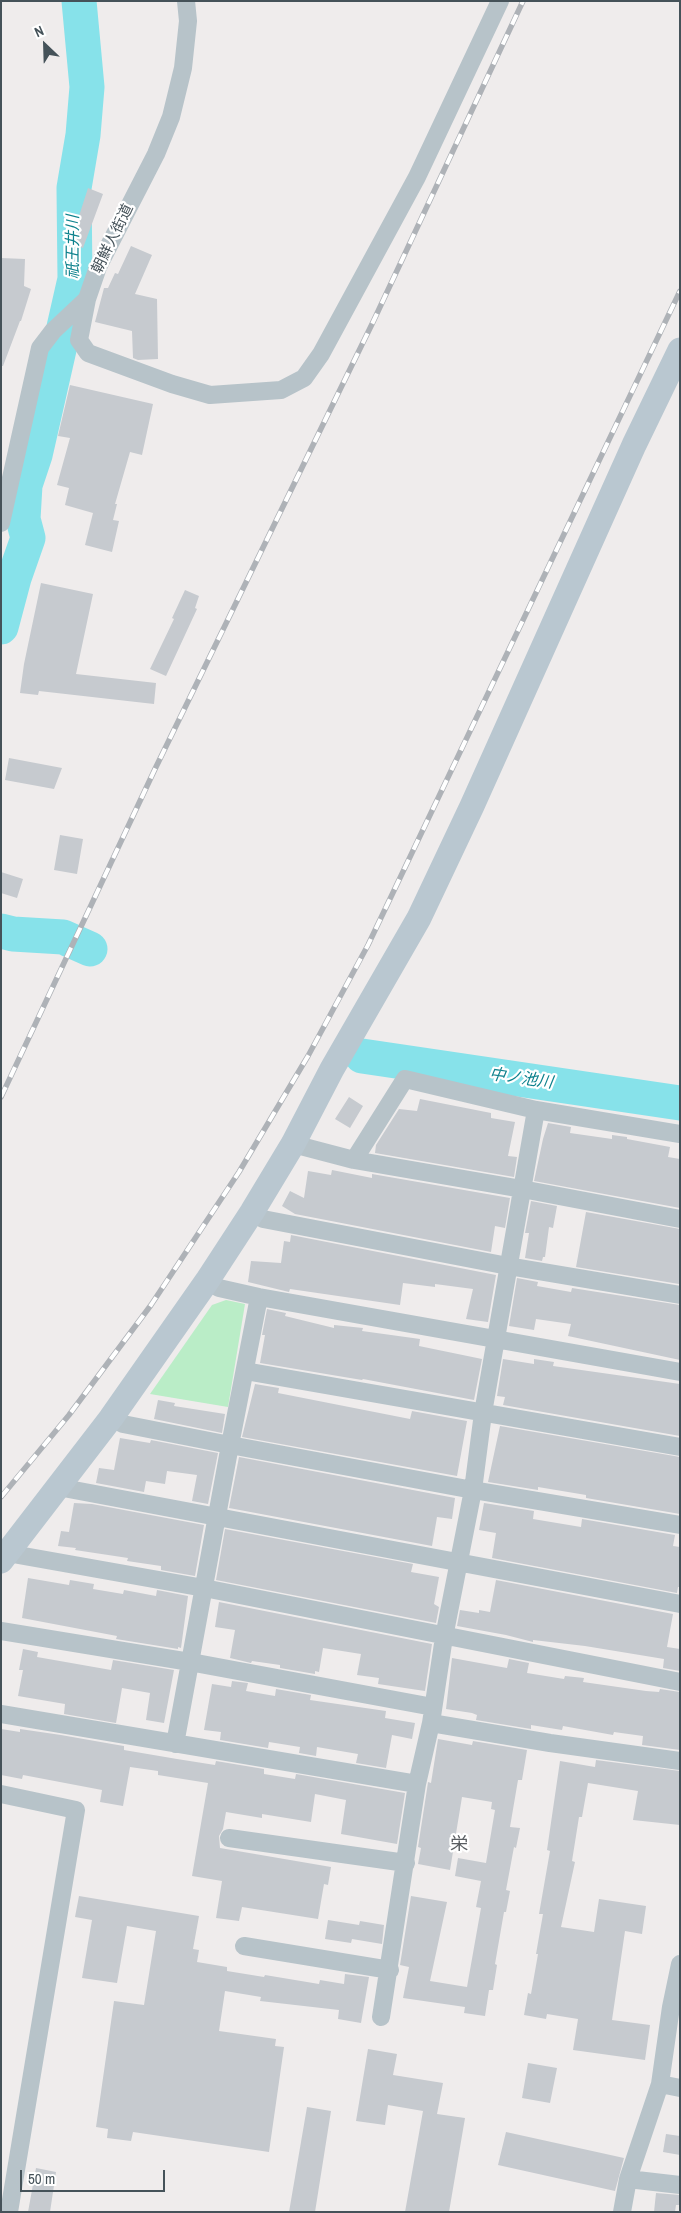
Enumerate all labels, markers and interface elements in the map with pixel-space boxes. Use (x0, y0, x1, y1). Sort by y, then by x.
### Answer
north arrow (20, 20, 70, 70)
text: N (31, 21, 46, 41)
street label: 朝鮮人街道 (88, 201, 138, 277)
water label: 祇王井川 (64, 215, 84, 279)
water label: 中ノ池川 (488, 1065, 554, 1093)
district label: 栄 (450, 1834, 468, 1856)
scale bar (22, 2160, 168, 2192)
text: 50 m (28, 2168, 55, 2189)

